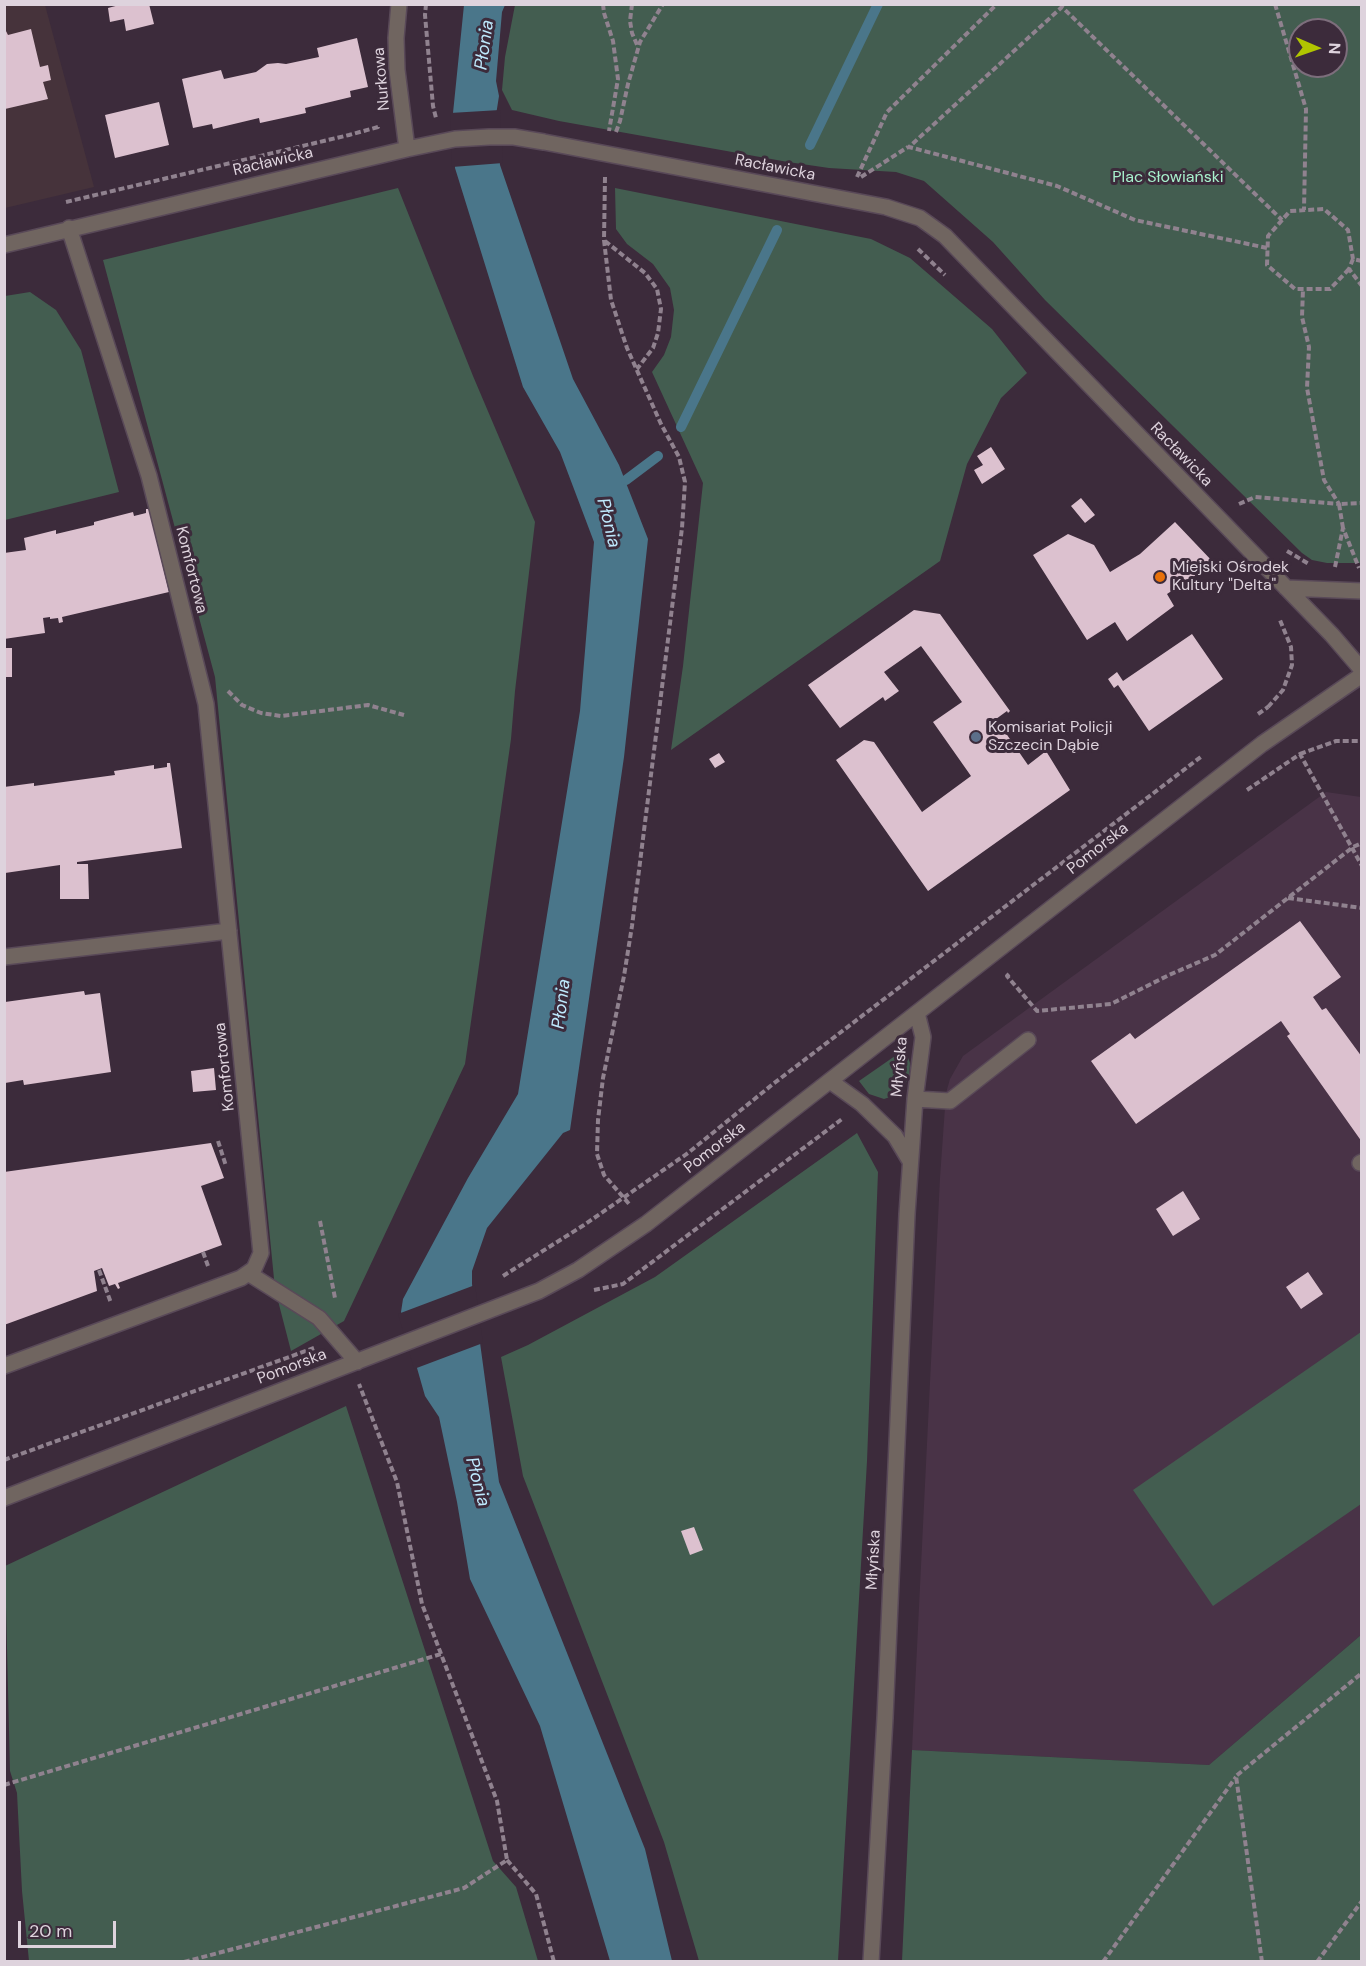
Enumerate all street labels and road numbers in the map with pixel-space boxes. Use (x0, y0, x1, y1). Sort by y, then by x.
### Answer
street label: Nurkowa (370, 47, 394, 111)
street label: Racławicka (231, 143, 315, 181)
street label: Racławicka (733, 151, 817, 185)
street label: Racławicka (1146, 419, 1216, 491)
street label: Komfortowa (171, 525, 211, 615)
street label: Pomorska (1063, 819, 1133, 879)
street label: Komfortowa (211, 1022, 239, 1112)
street label: Młyńska (888, 1036, 912, 1098)
street label: Pomorska (680, 1118, 750, 1178)
street label: Pomorska (255, 1345, 329, 1389)
street label: Młyńska (863, 1529, 885, 1591)

